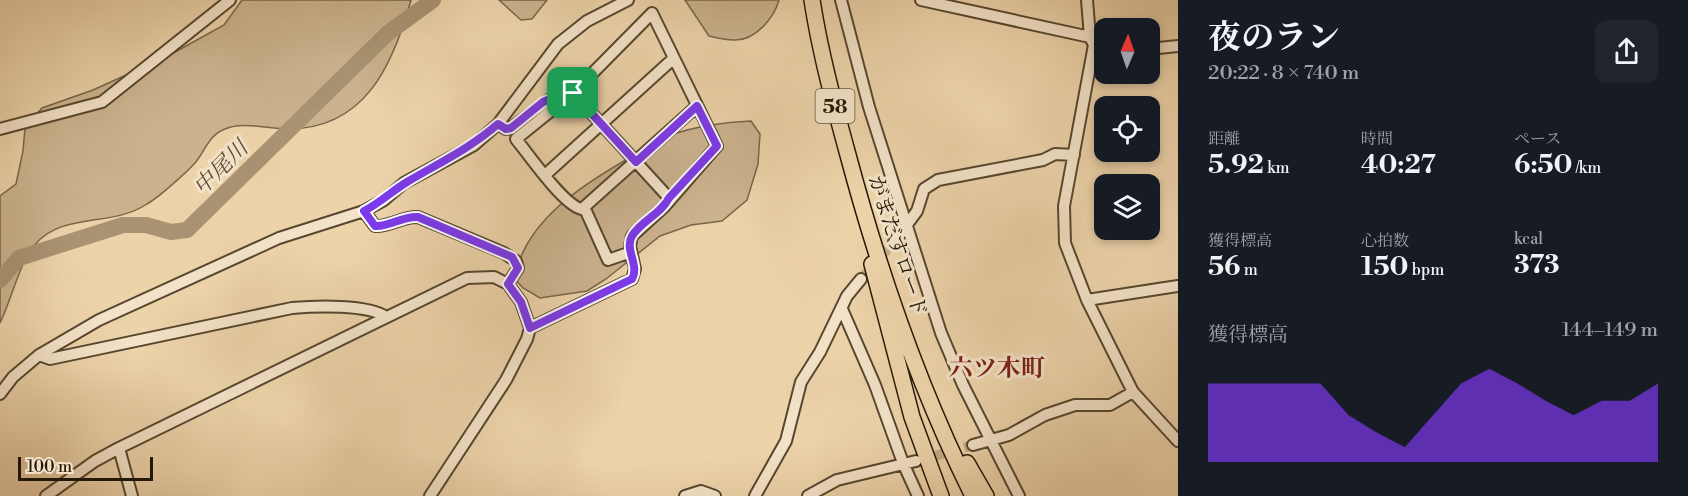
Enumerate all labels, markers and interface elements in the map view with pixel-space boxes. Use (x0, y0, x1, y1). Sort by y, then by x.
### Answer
north arrow (1094, 18, 1160, 84)
map controls (1094, 18, 1160, 240)
text: 夜のラン (1208, 18, 1340, 59)
button: share (1595, 20, 1658, 83)
text: 20:22 · 8 × 740 m (1208, 61, 1359, 86)
pin (547, 67, 598, 118)
icon: arrive (556, 76, 589, 109)
road number: 58 (816, 89, 854, 123)
button: locate (1094, 96, 1160, 162)
text: 距離 (1208, 129, 1240, 149)
text: 時間 (1361, 129, 1393, 149)
text: ペース (1514, 129, 1561, 149)
water label: 中尾川 (188, 134, 255, 201)
text: 5.92 (1208, 149, 1264, 181)
text: 40:27 (1361, 149, 1436, 181)
text: 6:50 (1514, 149, 1573, 181)
text: km (1264, 158, 1290, 178)
text: /km (1573, 158, 1601, 178)
street label: がまだすロード (862, 172, 932, 320)
button: layers (1094, 174, 1160, 240)
text: kcal (1514, 229, 1543, 249)
text: 獲得標高 (1208, 231, 1272, 251)
text: 心拍数 (1361, 231, 1409, 251)
text: 373 (1514, 249, 1560, 281)
text: 56 (1208, 251, 1241, 283)
text: 150 (1361, 251, 1409, 283)
text: m (1241, 260, 1258, 280)
text: bpm (1409, 260, 1444, 280)
text: 144–149 m (1562, 318, 1658, 343)
text: 獲得標高 (1208, 323, 1288, 348)
district label: 六ツ木町 (949, 354, 1045, 384)
scale bar (18, 454, 153, 482)
text: 100 m (27, 457, 72, 477)

